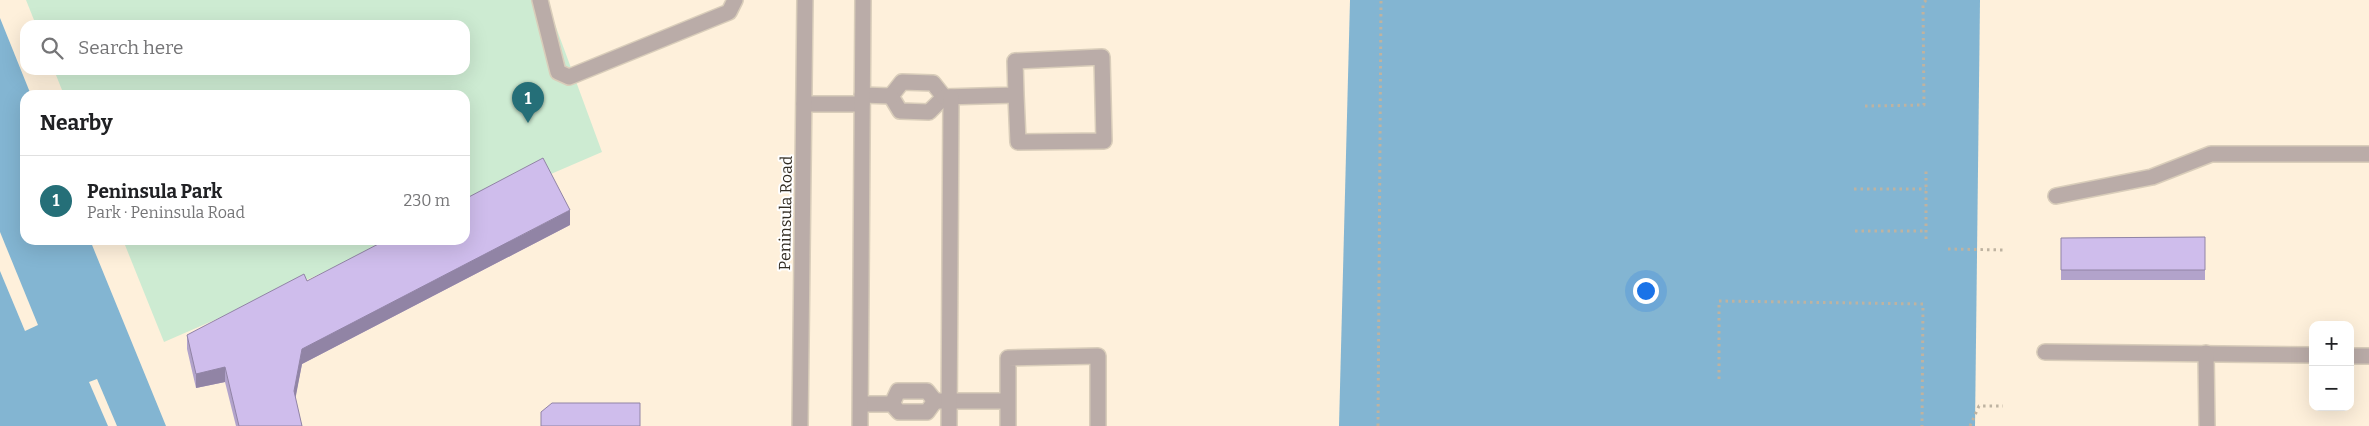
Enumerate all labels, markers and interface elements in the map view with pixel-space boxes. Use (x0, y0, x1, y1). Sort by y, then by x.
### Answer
search box (20, 20, 470, 75)
icon: search (38, 34, 66, 62)
text: Search here (78, 36, 183, 59)
pin: 1 (512, 82, 544, 123)
text: Nearby (40, 110, 113, 136)
street label: Peninsula Road (775, 155, 796, 270)
text: Peninsula Park (87, 180, 222, 203)
text: 1 (53, 191, 59, 210)
text: 230 m (403, 191, 450, 210)
text: Park · Peninsula Road (87, 203, 245, 222)
your location (1633, 278, 1659, 304)
map controls (2309, 321, 2354, 411)
button: + (2309, 321, 2354, 366)
button: − (2309, 366, 2354, 411)

